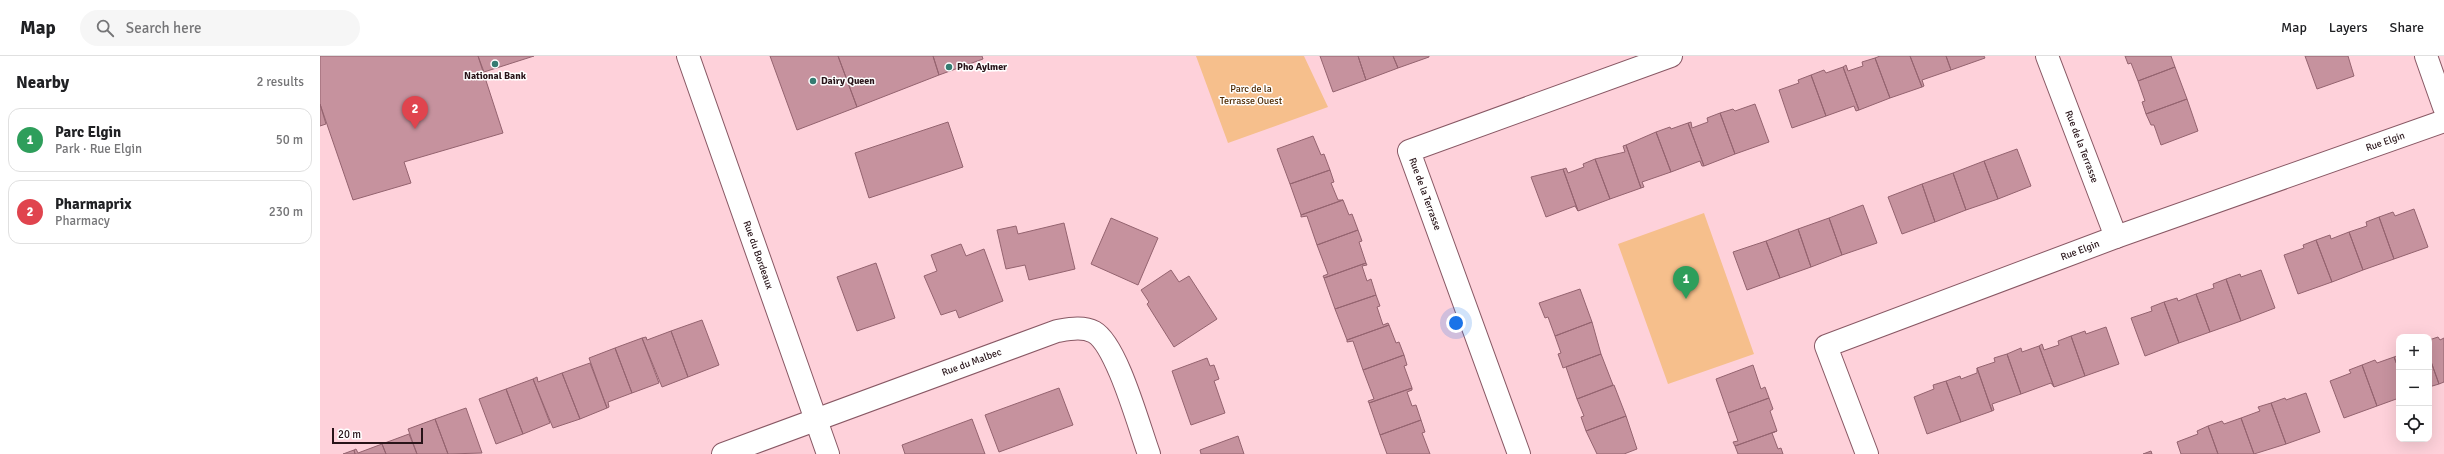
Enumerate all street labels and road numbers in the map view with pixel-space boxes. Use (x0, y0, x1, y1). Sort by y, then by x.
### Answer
street label: Rue de la Terrasse (2062, 109, 2101, 185)
street label: Rue Elgin (2364, 129, 2406, 154)
street label: Rue de la Terrasse (1406, 156, 1444, 232)
street label: Rue du Bordeaux (740, 219, 776, 291)
street label: Rue Elgin (2059, 238, 2101, 263)
street label: Rue du Malbec (940, 346, 1003, 379)

